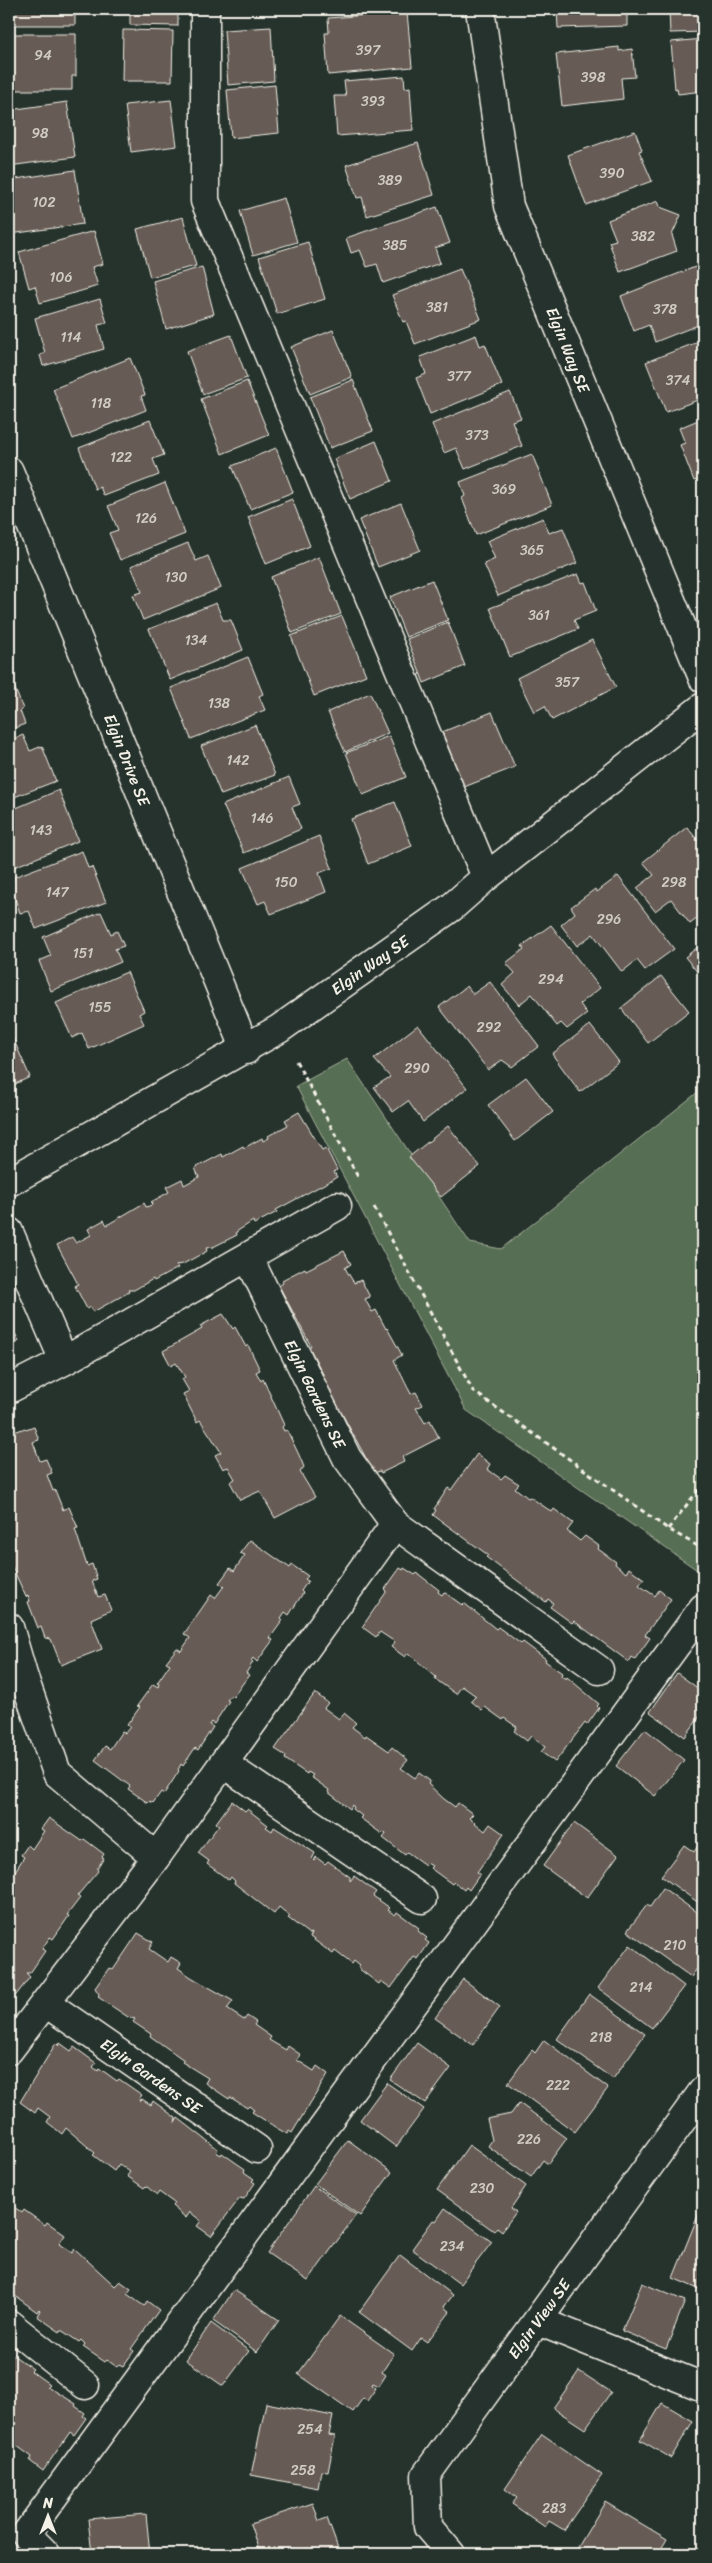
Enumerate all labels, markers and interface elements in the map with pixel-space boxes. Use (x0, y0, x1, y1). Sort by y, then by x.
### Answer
house number: 397 (356, 38, 381, 63)
house number: 94 (34, 43, 52, 68)
house number: 398 (581, 65, 606, 90)
house number: 393 (361, 89, 385, 114)
house number: 98 (31, 121, 49, 146)
house number: 390 (599, 161, 625, 186)
house number: 389 (378, 168, 403, 193)
house number: 102 (33, 190, 55, 215)
house number: 382 (631, 224, 655, 249)
house number: 385 (383, 233, 408, 258)
house number: 106 (50, 265, 72, 290)
house number: 381 (426, 295, 448, 320)
house number: 378 (653, 297, 678, 322)
street label: Elgin Way SE (538, 303, 599, 398)
house number: 114 (61, 325, 82, 350)
house number: 377 (447, 364, 472, 389)
house number: 374 (666, 368, 690, 393)
house number: 118 (91, 391, 112, 416)
house number: 373 (465, 423, 489, 448)
house number: 122 (110, 445, 132, 470)
house number: 369 (492, 477, 517, 502)
house number: 126 (135, 506, 157, 531)
house number: 365 (520, 538, 545, 563)
house number: 130 (165, 565, 187, 590)
house number: 361 (528, 603, 550, 628)
house number: 134 (185, 628, 207, 653)
house number: 357 (555, 670, 580, 695)
house number: 138 (208, 691, 231, 716)
street label: Elgin Drive SE (95, 709, 159, 812)
house number: 142 (227, 748, 249, 773)
house number: 146 (251, 806, 273, 831)
house number: 143 (30, 818, 53, 843)
house number: 150 (274, 870, 298, 895)
house number: 298 (661, 870, 687, 895)
house number: 147 (46, 880, 69, 905)
house number: 296 (597, 907, 621, 932)
street label: Elgin Way SE (325, 927, 416, 1003)
house number: 151 (73, 941, 93, 966)
house number: 294 (538, 967, 564, 992)
house number: 155 (88, 995, 112, 1020)
house number: 292 (477, 1015, 501, 1040)
house number: 290 (404, 1056, 430, 1081)
street label: Elgin Gardens SE (276, 1334, 355, 1455)
house number: 210 (664, 1933, 687, 1958)
house number: 214 (630, 1975, 653, 2000)
house number: 218 (590, 2025, 613, 2050)
street label: Elgin Gardens SE (94, 2030, 209, 2123)
house number: 222 (546, 2073, 570, 2098)
house number: 226 (517, 2127, 541, 2152)
house number: 230 (470, 2176, 494, 2201)
house number: 234 (440, 2234, 465, 2259)
street label: Elgin View SE (500, 2272, 579, 2365)
house number: 254 (297, 2417, 323, 2442)
house number: 258 (290, 2458, 316, 2483)
north arrow (22, 2490, 72, 2540)
text: N (42, 2491, 53, 2516)
house number: 283 (542, 2496, 566, 2521)

